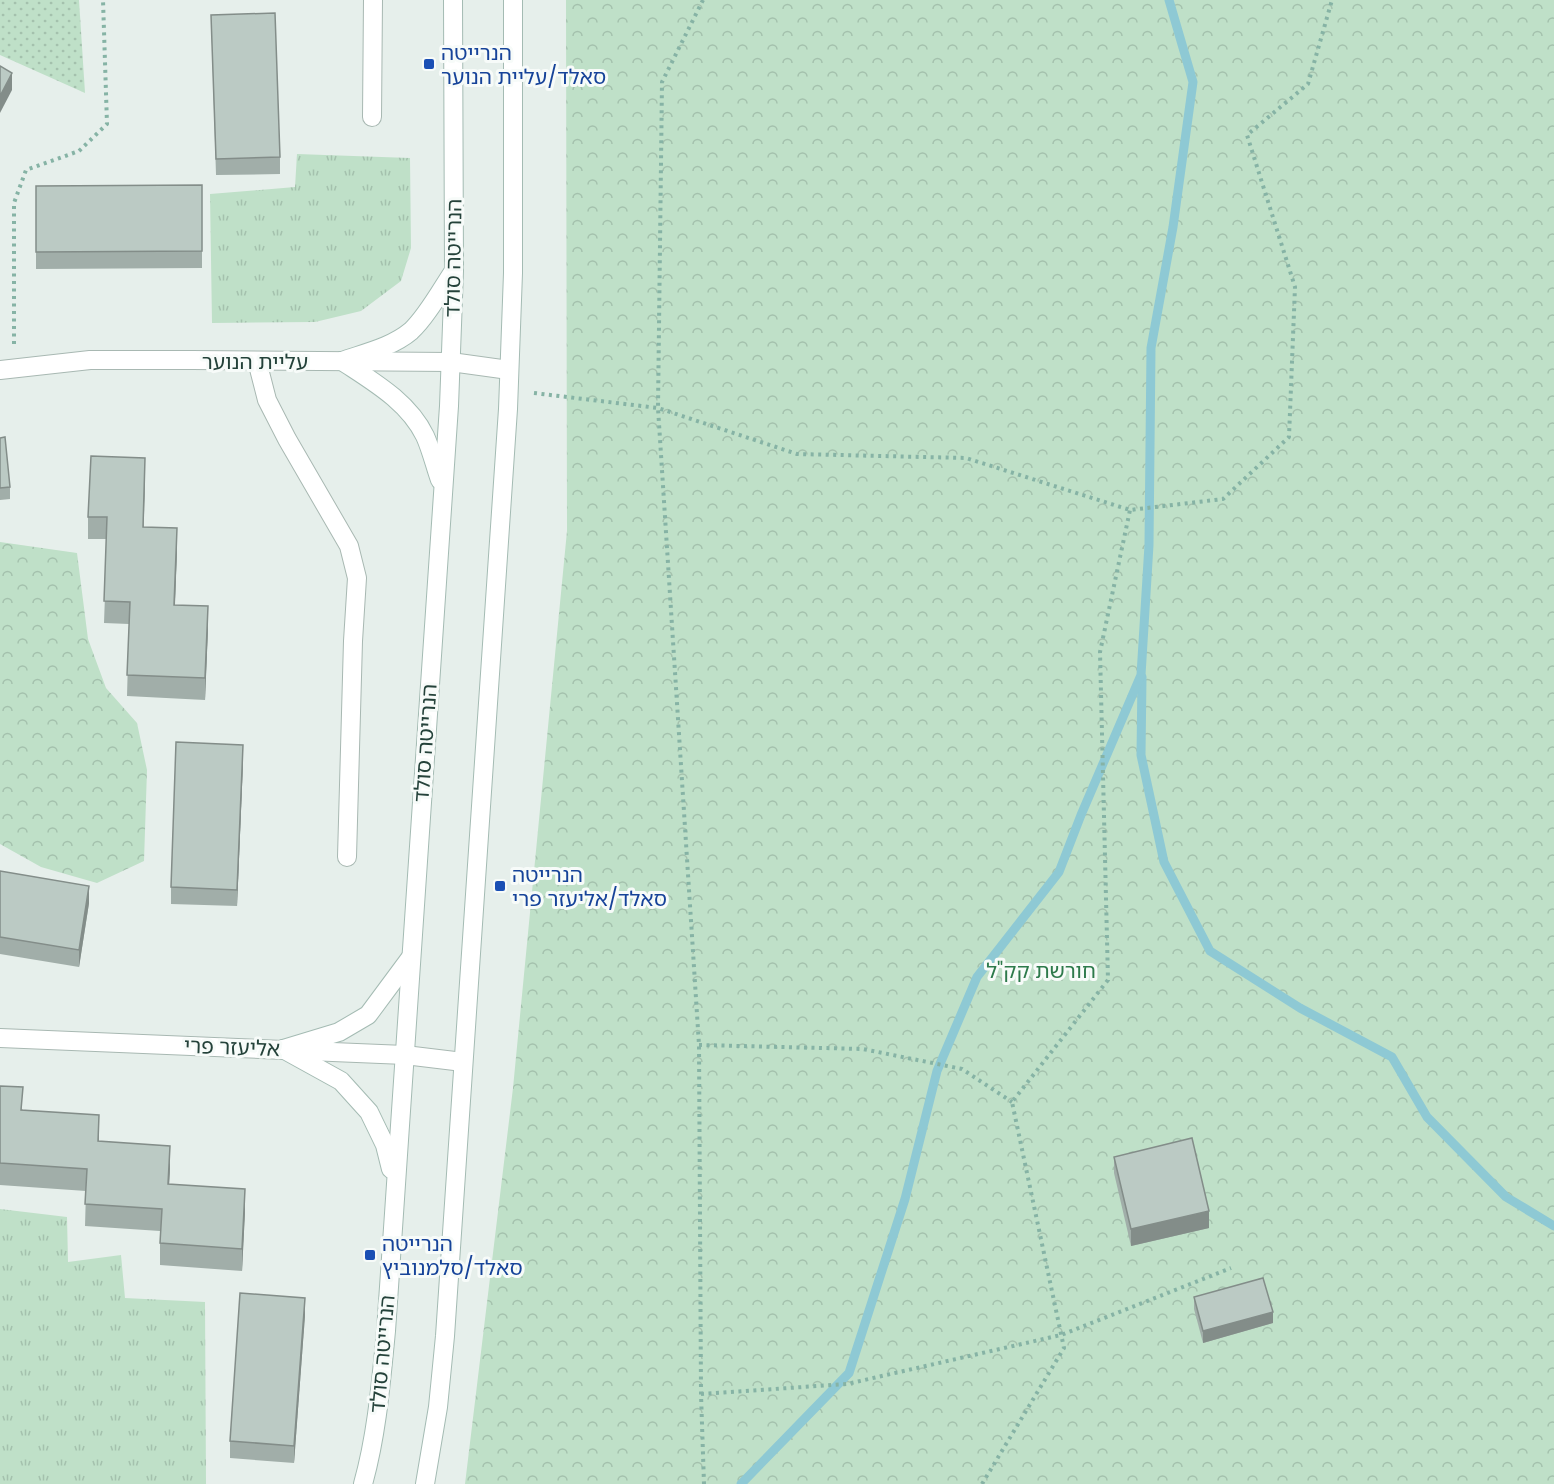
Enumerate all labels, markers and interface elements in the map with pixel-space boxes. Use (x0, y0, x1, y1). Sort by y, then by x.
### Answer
place label: הנרייטה סאלד/עליית הנוער (441, 38, 606, 91)
marker: הנרייטה סאלד/עליית הנוער (422, 57, 436, 71)
street label: הנרייטה סולד (437, 198, 469, 318)
street label: עליית הנוער (202, 347, 308, 376)
street label: הנרייטה סולד (406, 683, 444, 803)
place label: הנרייטה סאלד/אליעזר פרי (512, 860, 667, 913)
marker: הנרייטה סאלד/אליעזר פרי (493, 879, 507, 893)
park label: חורשת קק"ל (986, 956, 1096, 985)
street label: אליעזר פרי (183, 1031, 281, 1063)
place label: הנרייטה סאלד/סלמנוביץ (382, 1229, 523, 1282)
marker: הנרייטה סאלד/סלמנוביץ (363, 1248, 377, 1262)
street label: הנרייטה סולד (362, 1294, 402, 1414)

